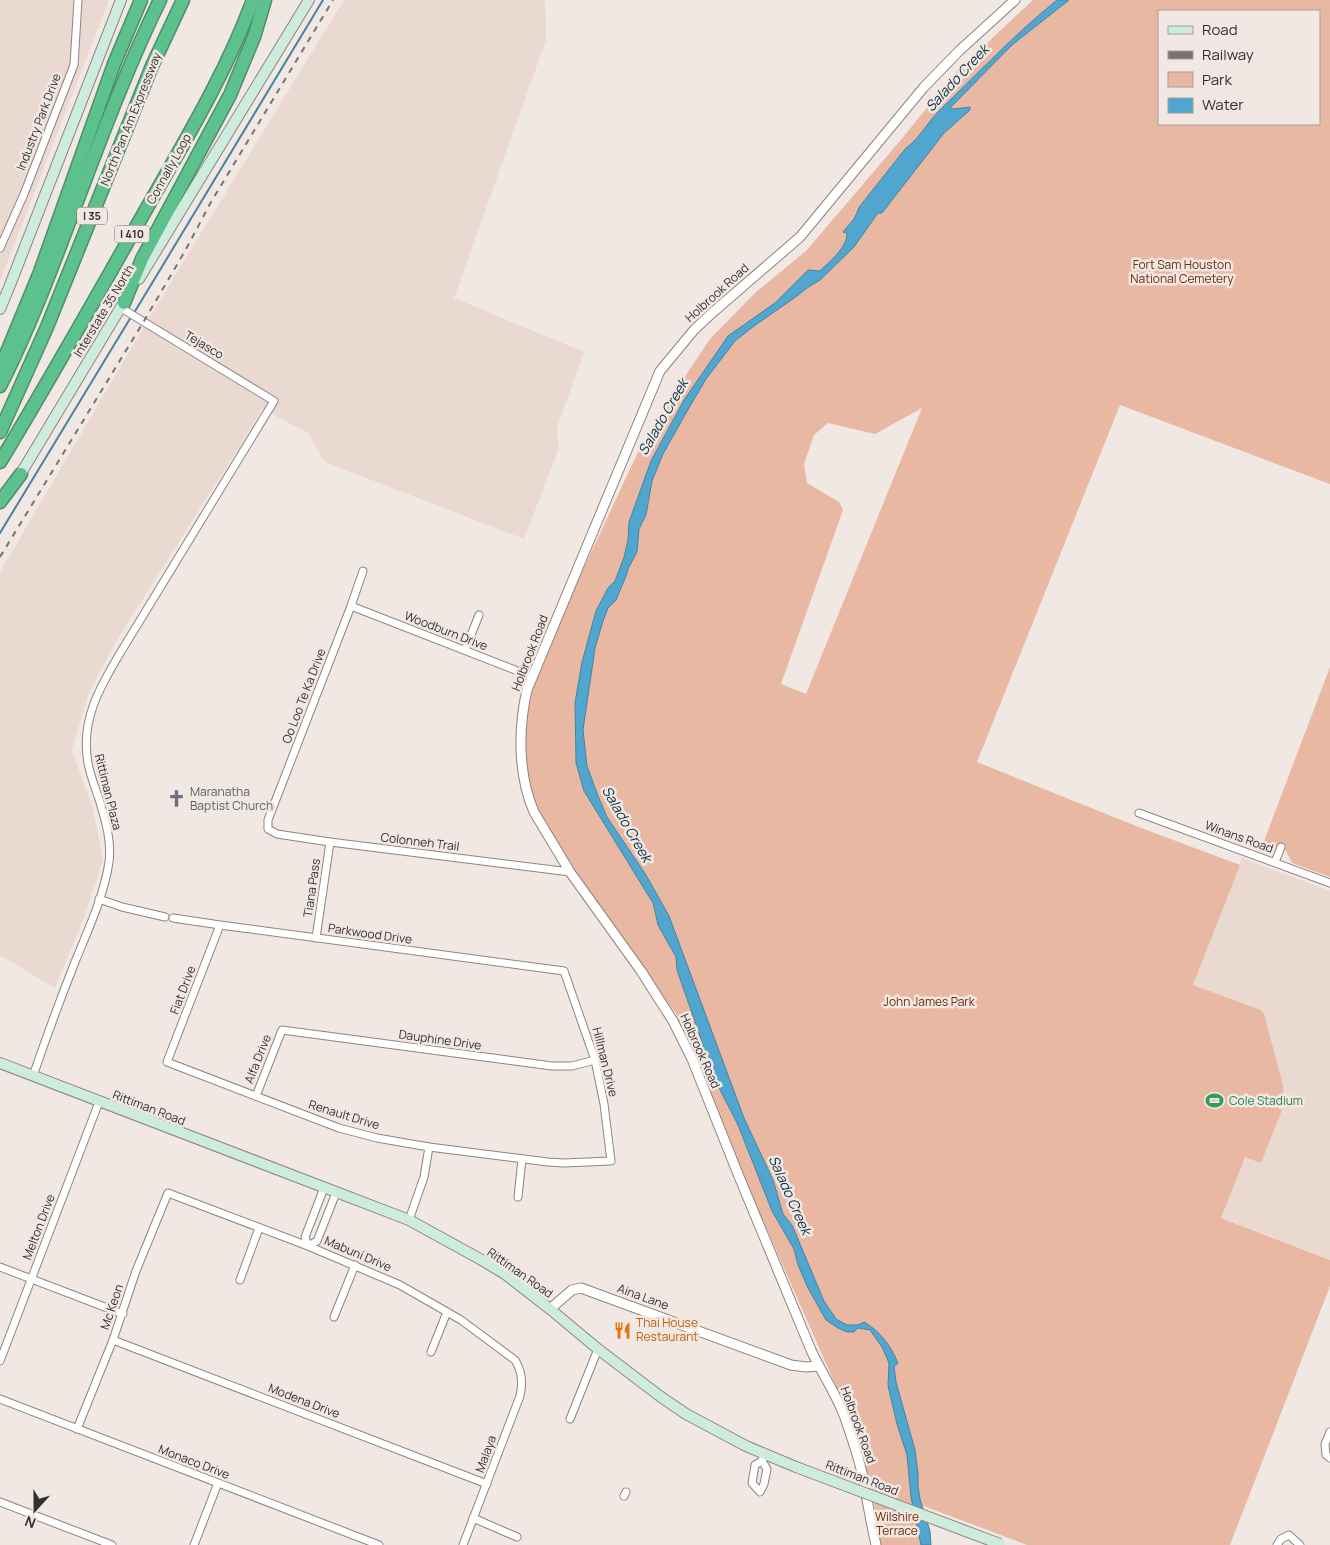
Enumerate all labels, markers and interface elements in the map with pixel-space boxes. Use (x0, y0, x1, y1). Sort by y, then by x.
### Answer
legend (1158, 10, 1320, 125)
text: Road (1202, 19, 1238, 40)
water label: Salado Creek (921, 39, 994, 115)
text: Railway (1202, 44, 1254, 65)
street label: North Pan Am Expressway (96, 49, 165, 188)
text: Park (1202, 69, 1232, 90)
street label: Industry Park Drive (12, 71, 65, 173)
text: Water (1202, 94, 1244, 115)
street label: Connally Loop (142, 130, 195, 207)
road number: I 35 (77, 208, 107, 225)
road number: I 410 (114, 225, 150, 242)
park label: Fort Sam Houston National Cemetery (1130, 256, 1234, 287)
street label: Holbrook Road (681, 259, 752, 326)
street label: Interstate 35 North (69, 261, 138, 360)
street label: Tejasco (182, 326, 227, 363)
water label: Salado Creek (633, 373, 693, 458)
street label: Woodburn Drive (402, 607, 490, 654)
street label: Holbrook Road (507, 612, 552, 693)
street label: Oo Loo Te Ka Drive (278, 646, 330, 746)
street label: Rittiman Plaza (91, 752, 126, 832)
water label: Salado Creek (598, 782, 658, 867)
place label: Maranatha Baptist Church (190, 783, 273, 814)
church icon: Maranatha Baptist Church (166, 789, 186, 809)
street label: Winans Road (1203, 816, 1276, 857)
street label: Colonneh Trail (380, 828, 460, 855)
street label: Tiana Pass (299, 858, 324, 918)
street label: Parkwood Drive (327, 919, 413, 948)
street label: Fiat Drive (165, 963, 200, 1017)
park label: John James Park (883, 993, 976, 1010)
street label: Holbrook Road (676, 1011, 725, 1091)
street label: Dauphine Drive (398, 1025, 483, 1054)
street label: Hillman Drive (589, 1025, 622, 1098)
street label: Alfa Drive (240, 1032, 275, 1086)
street label: Rittiman Road (110, 1086, 188, 1129)
sports icon: Cole Stadium (1205, 1091, 1225, 1111)
place label: Cole Stadium (1229, 1092, 1303, 1109)
street label: Renault Drive (307, 1096, 382, 1133)
water label: Salado Creek (764, 1152, 817, 1239)
street label: Melton Drive (18, 1191, 59, 1262)
street label: Mabuni Drive (322, 1232, 394, 1275)
street label: Rittiman Road (484, 1244, 557, 1302)
street label: Aina Lane (615, 1279, 671, 1314)
street label: Mc Keon (96, 1282, 127, 1332)
place label: Thai House Restaurant (636, 1314, 698, 1345)
restaurant icon: Thai House Restaurant (612, 1320, 632, 1340)
street label: Modena Drive (266, 1379, 342, 1422)
street label: Holbrook Road (837, 1384, 880, 1466)
street label: Malaya (471, 1433, 500, 1475)
street label: Monaco Drive (156, 1440, 232, 1483)
street label: Rittiman Road (823, 1456, 901, 1499)
north arrow (10, 1485, 60, 1535)
park label: Wilshire Terrace (875, 1508, 919, 1539)
text: N (22, 1512, 38, 1533)

